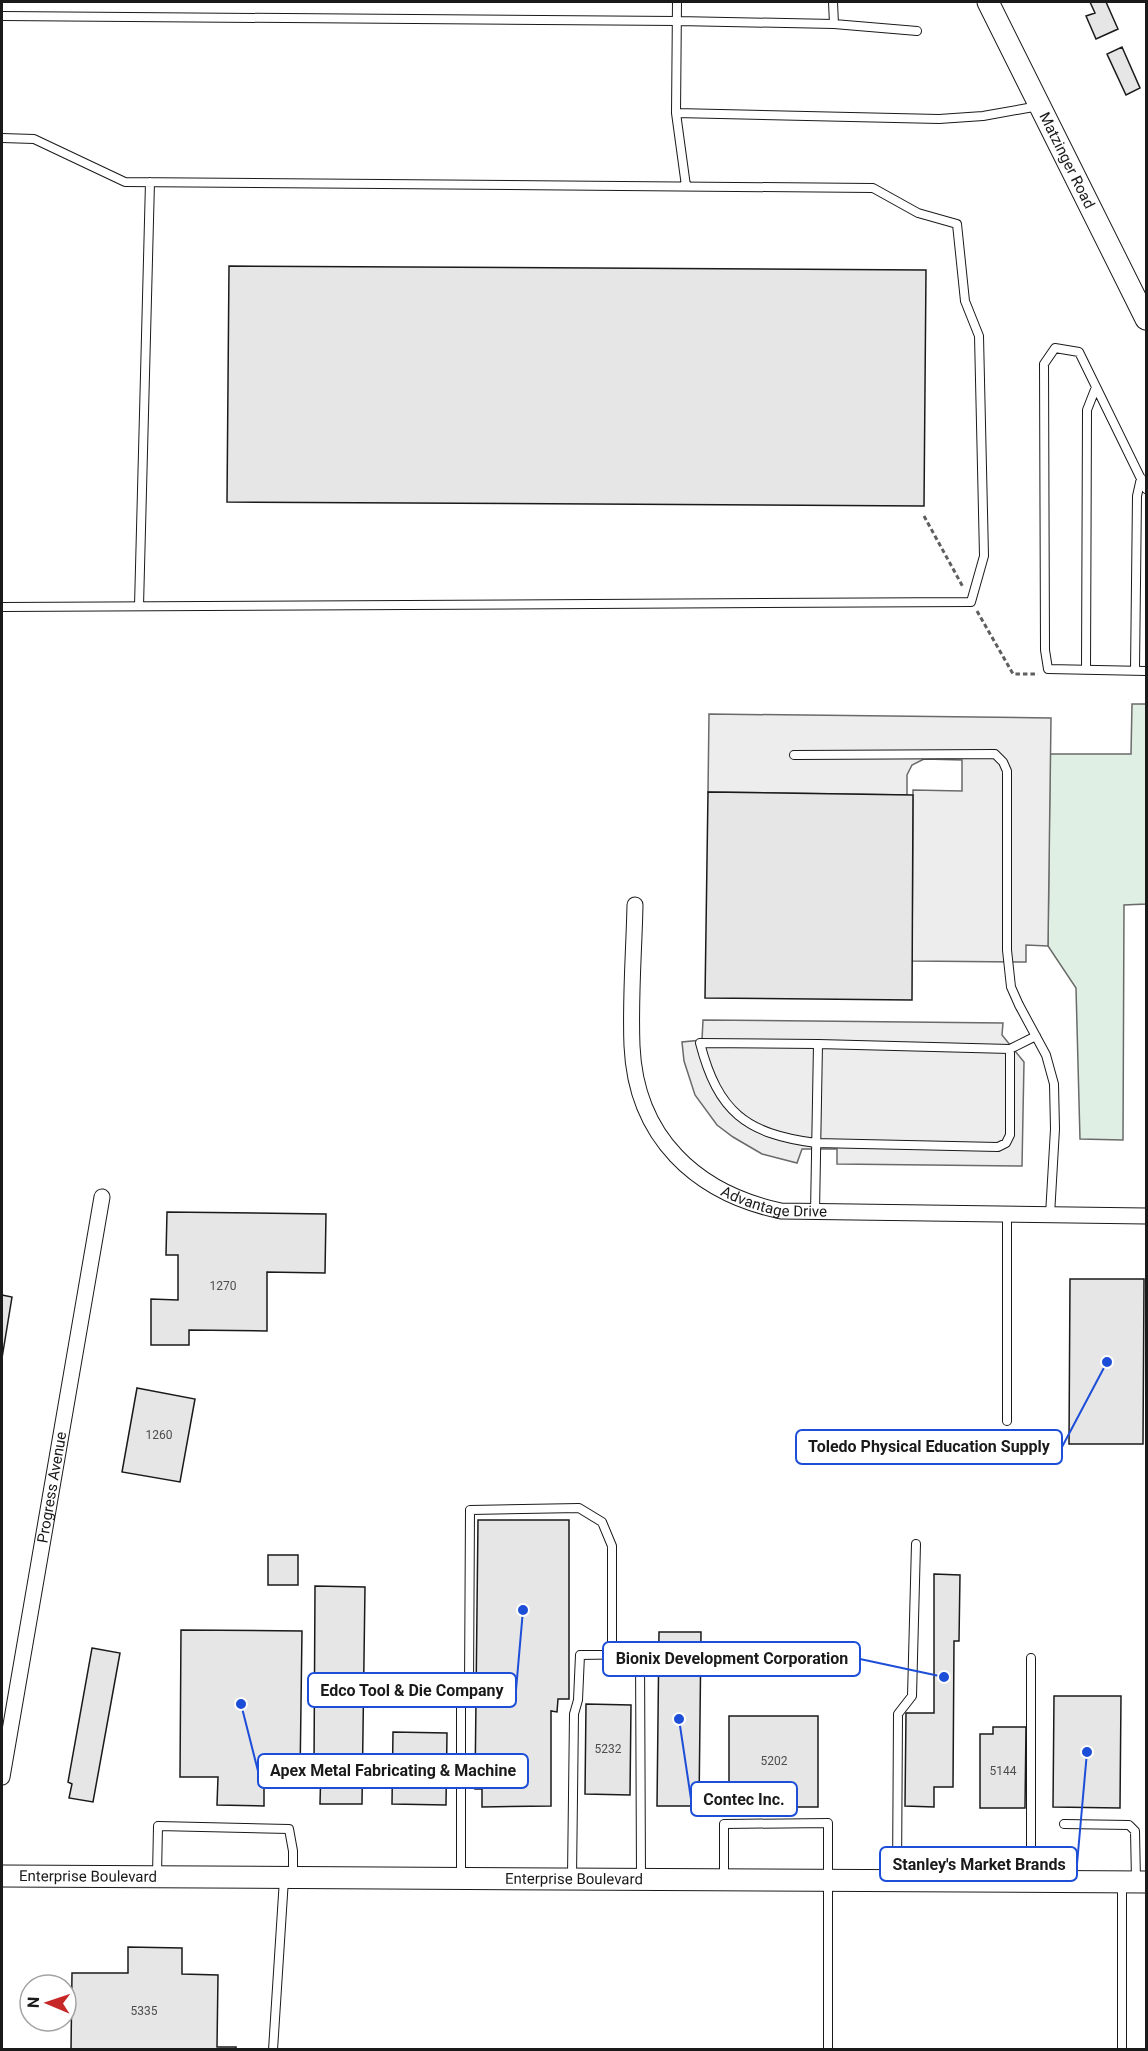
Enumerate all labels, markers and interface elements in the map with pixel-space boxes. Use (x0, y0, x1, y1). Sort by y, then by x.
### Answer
street label: Matzinger Road (1035, 109, 1098, 212)
street label: Advantage Drive (718, 1182, 827, 1221)
house number: 1270 (210, 1279, 237, 1293)
house number: 1260 (146, 1428, 173, 1442)
street label: Progress Avenue (34, 1430, 70, 1544)
callout: Toledo Physical Education Supply (796, 1430, 1062, 1464)
text: Toledo Physical Education Supply (808, 1437, 1051, 1456)
callout: Bionix Development Corporation (603, 1642, 860, 1676)
text: Bionix Development Corporation (616, 1649, 848, 1668)
callout: Edco Tool & Die Company (308, 1673, 516, 1707)
text: Edco Tool & Die Company (320, 1681, 505, 1700)
house number: 5232 (595, 1742, 622, 1756)
callout: Apex Metal Fabricating & Machine (258, 1754, 528, 1788)
house number: 5202 (761, 1754, 788, 1768)
text: Apex Metal Fabricating & Machine (270, 1761, 516, 1780)
house number: 5144 (990, 1764, 1017, 1778)
callout: Contec Inc. (691, 1782, 797, 1816)
text: Contec Inc. (703, 1790, 785, 1809)
callout: Stanley's Market Brands (880, 1847, 1077, 1881)
text: Stanley's Market Brands (892, 1855, 1066, 1874)
street label: Enterprise Boulevard (19, 1867, 157, 1886)
street label: Enterprise Boulevard (505, 1870, 643, 1888)
north arrow (18, 1973, 78, 2033)
text: N (24, 1997, 43, 2008)
house number: 5335 (131, 2004, 158, 2018)

